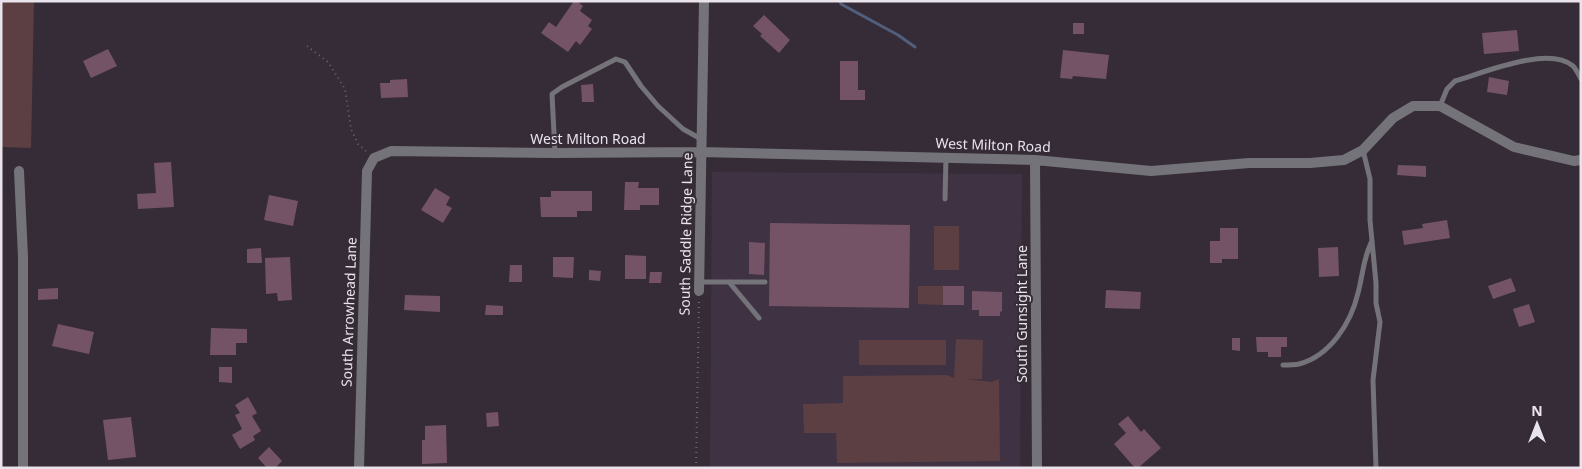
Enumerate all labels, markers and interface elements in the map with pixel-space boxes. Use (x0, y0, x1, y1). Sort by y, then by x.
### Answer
street label: West Milton Road (530, 129, 646, 148)
street label: West Milton Road (935, 133, 1051, 156)
street label: South Saddle Ridge Lane (675, 152, 696, 316)
street label: South Arrowhead Lane (336, 237, 361, 387)
street label: South Gunsight Lane (1012, 245, 1031, 383)
north arrow (1512, 399, 1562, 449)
text: N (1531, 401, 1543, 420)

